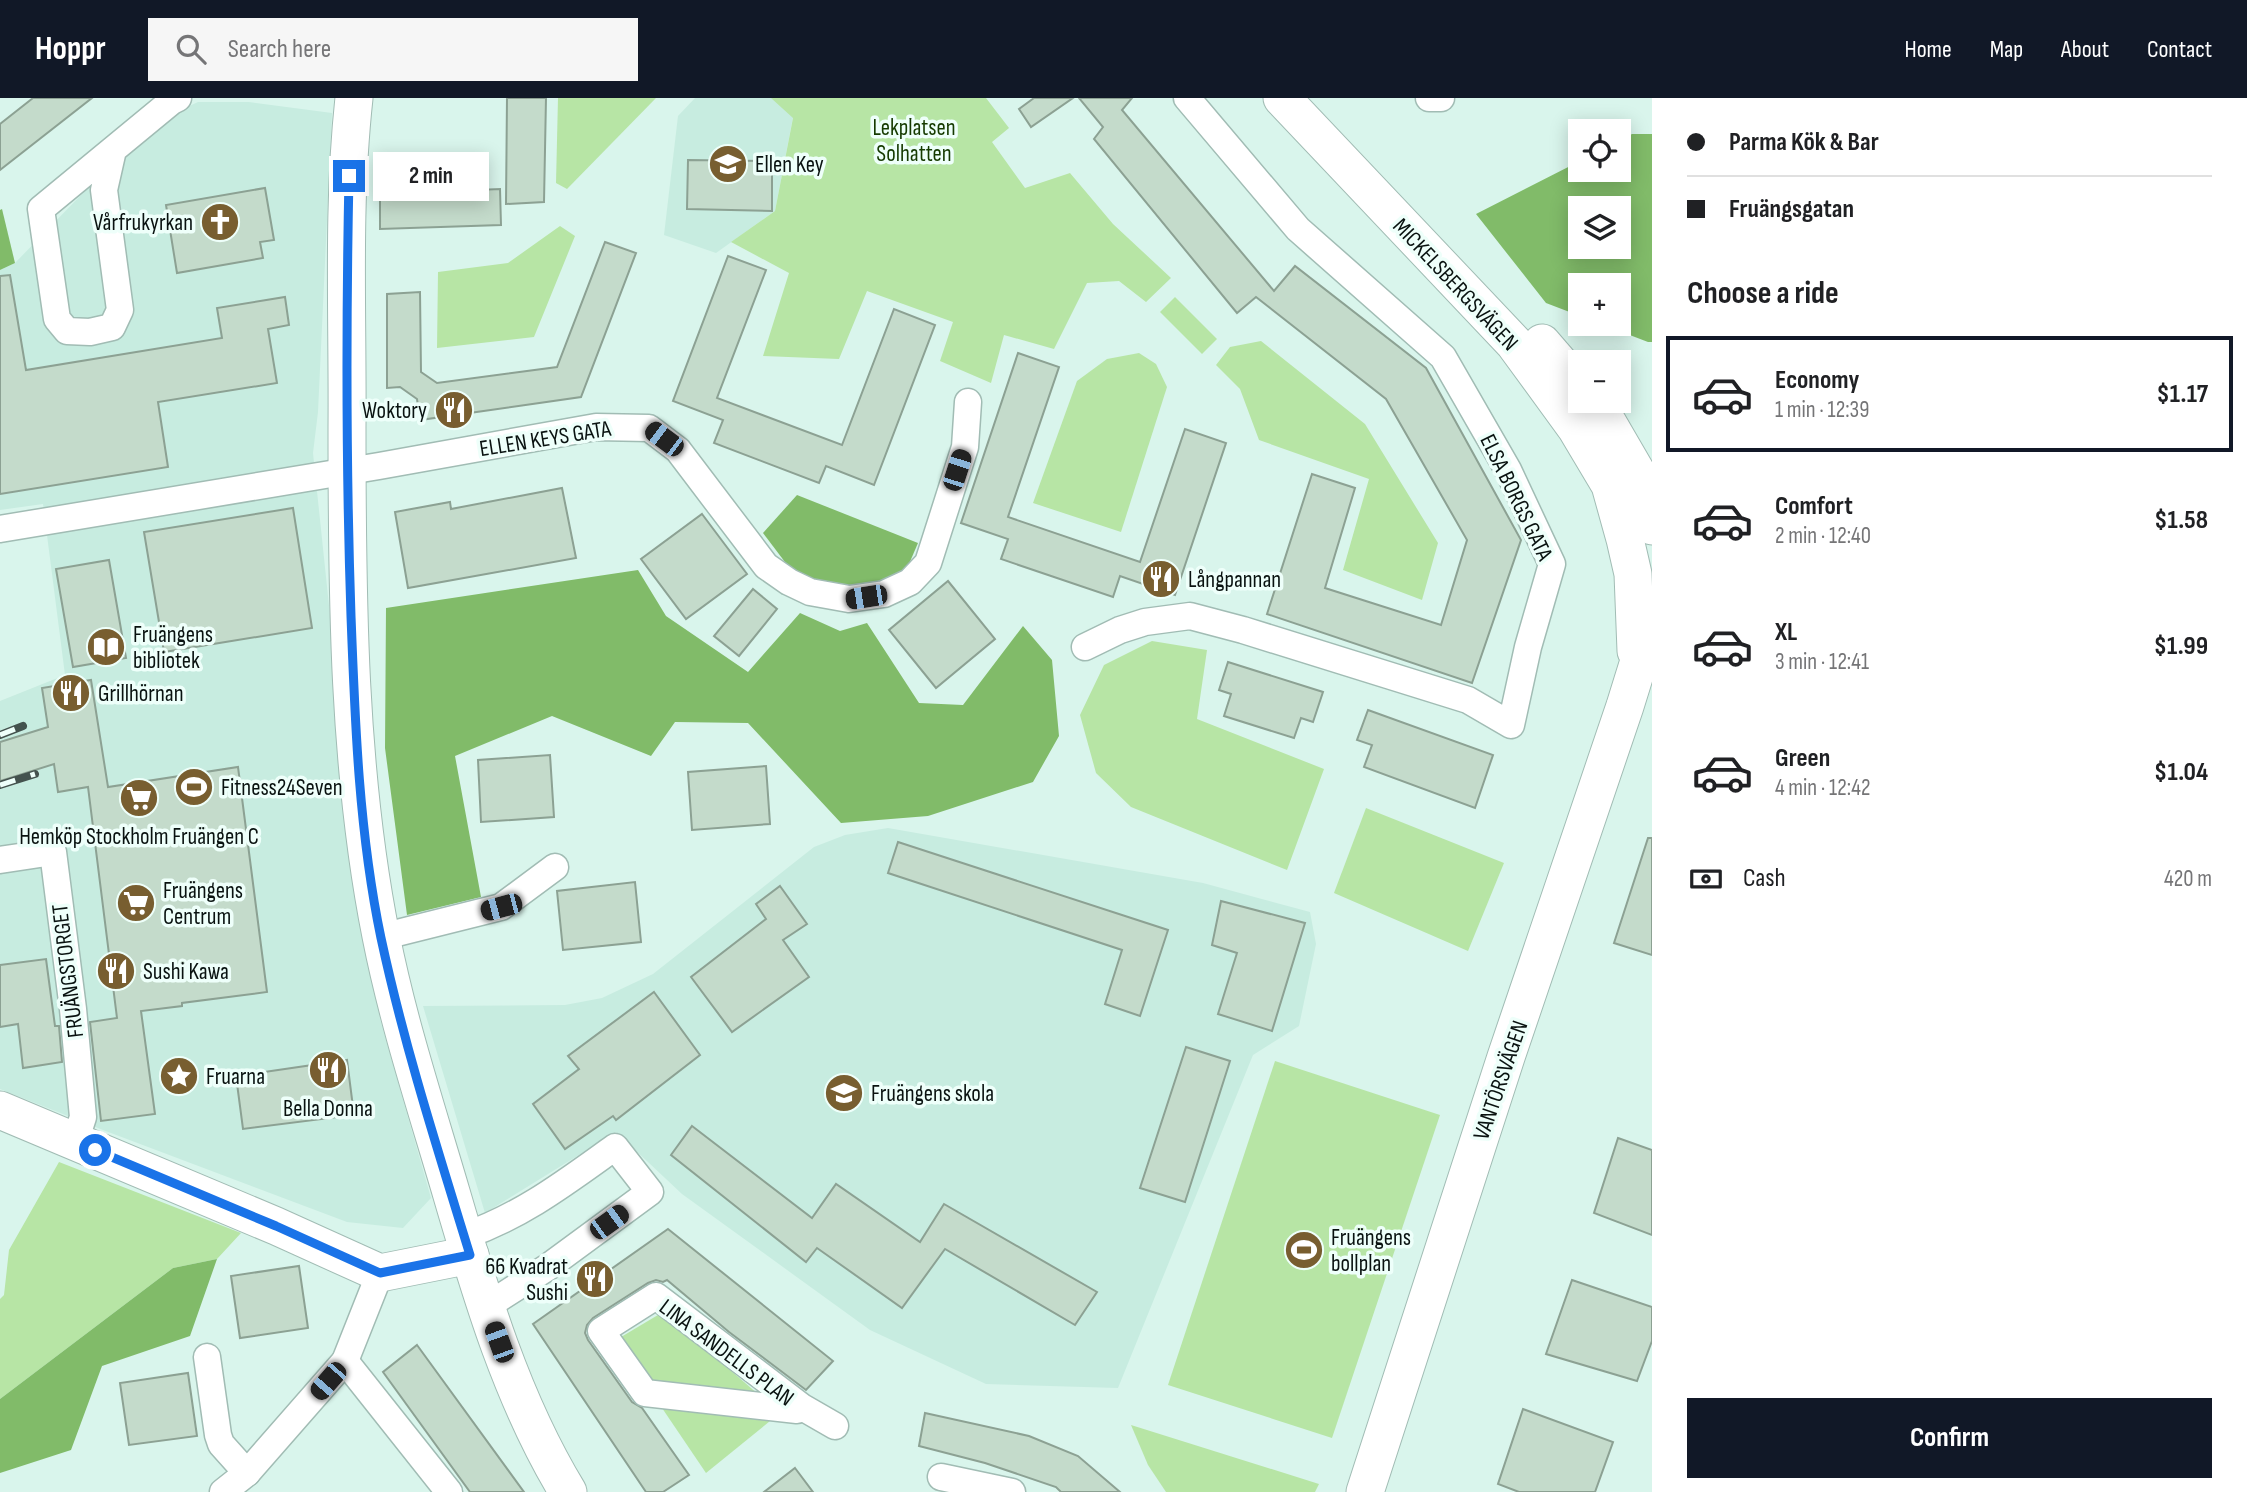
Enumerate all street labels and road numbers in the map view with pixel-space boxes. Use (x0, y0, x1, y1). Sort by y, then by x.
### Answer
street label: MICKELSBERGSVÄGEN (1387, 213, 1524, 357)
street label: ELLEN KEYS GATA (477, 415, 613, 463)
street label: ELSA BORGS GATA (1474, 430, 1559, 565)
street label: FRUÄNGSTORGET (46, 902, 90, 1039)
street label: VANTÖRSVÄGEN (1468, 1017, 1534, 1144)
street label: LINA SANDELLS PLAN (654, 1293, 799, 1412)

